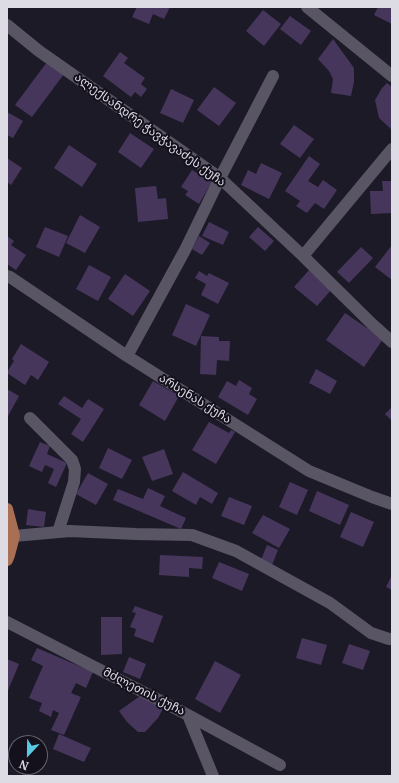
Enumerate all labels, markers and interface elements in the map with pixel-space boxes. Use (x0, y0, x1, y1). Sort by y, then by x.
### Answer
street label: ალექსანდრე ჭავჭავაძეს ქუჩა (72, 70, 228, 190)
street label: არსენას ქუჩა (156, 371, 234, 427)
street label: მძლეთის ქუჩა (101, 665, 187, 719)
north arrow (8, 735, 48, 775)
text: N (17, 757, 31, 773)

